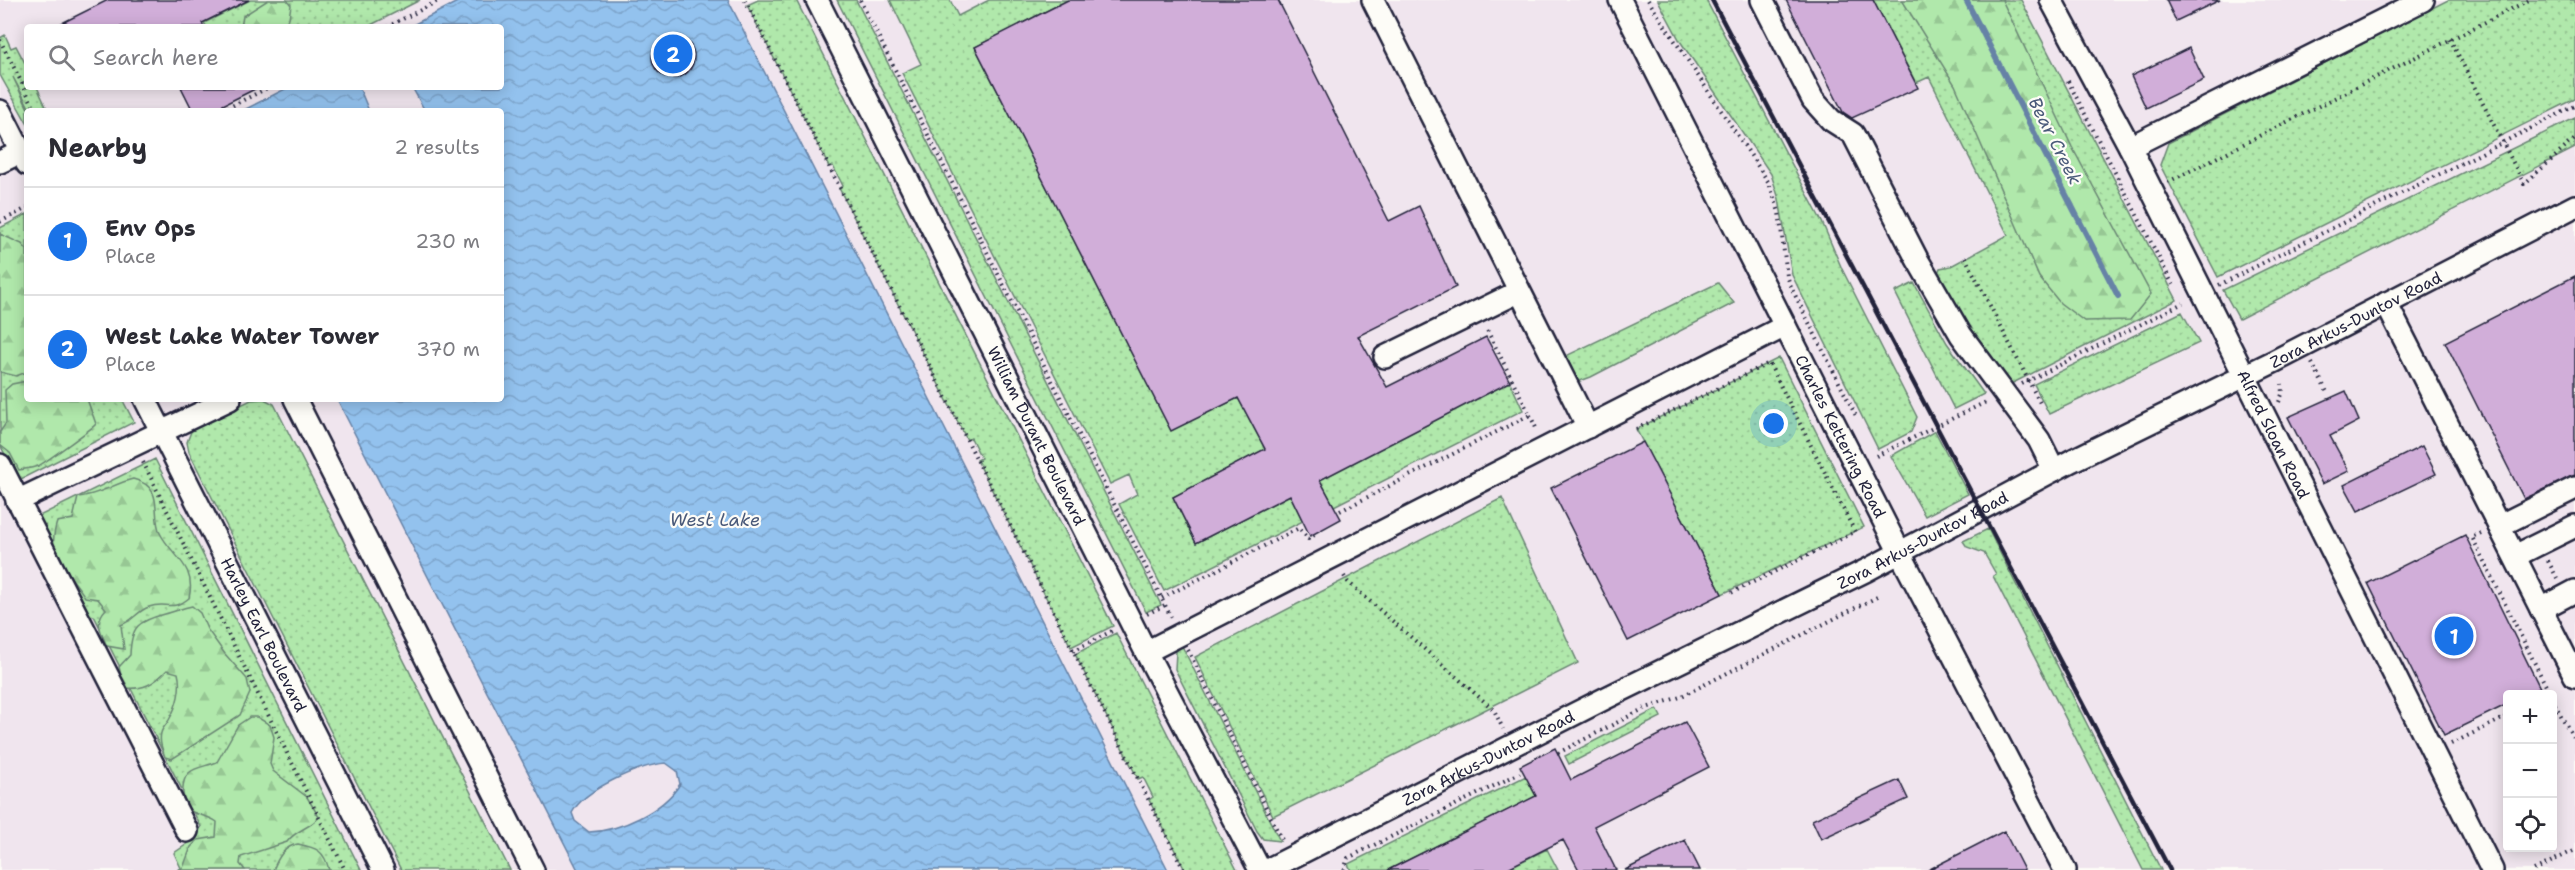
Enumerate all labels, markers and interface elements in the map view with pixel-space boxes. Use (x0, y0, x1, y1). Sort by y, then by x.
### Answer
search box (24, 24, 504, 90)
pin: 2 (654, 32, 692, 76)
icon: search (45, 41, 78, 74)
text: Search here (93, 43, 219, 72)
water label: Bear Creek (2023, 93, 2088, 190)
text: Nearby (48, 130, 147, 165)
text: 2 results (394, 134, 480, 160)
text: Env Ops (105, 214, 196, 243)
text: 1 (63, 228, 72, 254)
text: 230 m (415, 228, 480, 254)
text: Place (105, 243, 156, 269)
street label: Zora Arkus-Duntov Road (2266, 267, 2445, 373)
text: West Lake Water Tower (105, 322, 379, 351)
text: 2 (61, 336, 75, 362)
text: 370 m (416, 336, 480, 362)
street label: William Durant Boulevard (982, 343, 1090, 529)
text: Place (105, 351, 156, 377)
street label: Charles Kettering Road (1790, 351, 1891, 522)
street label: Alfred Sloan Road (2232, 366, 2314, 502)
your location (1759, 409, 1788, 438)
street label: Zora Arkus-Duntov Road (1834, 487, 2012, 594)
water label: West Lake (670, 508, 760, 532)
street label: Harley Earl Boulevard (216, 554, 311, 716)
pin: 1 (2434, 614, 2474, 658)
map controls (2503, 690, 2557, 852)
button: + (2503, 690, 2557, 744)
street label: Zora Arkus-Duntov Road (1399, 706, 1578, 811)
button: − (2503, 744, 2557, 798)
button: locate (2503, 798, 2557, 852)

